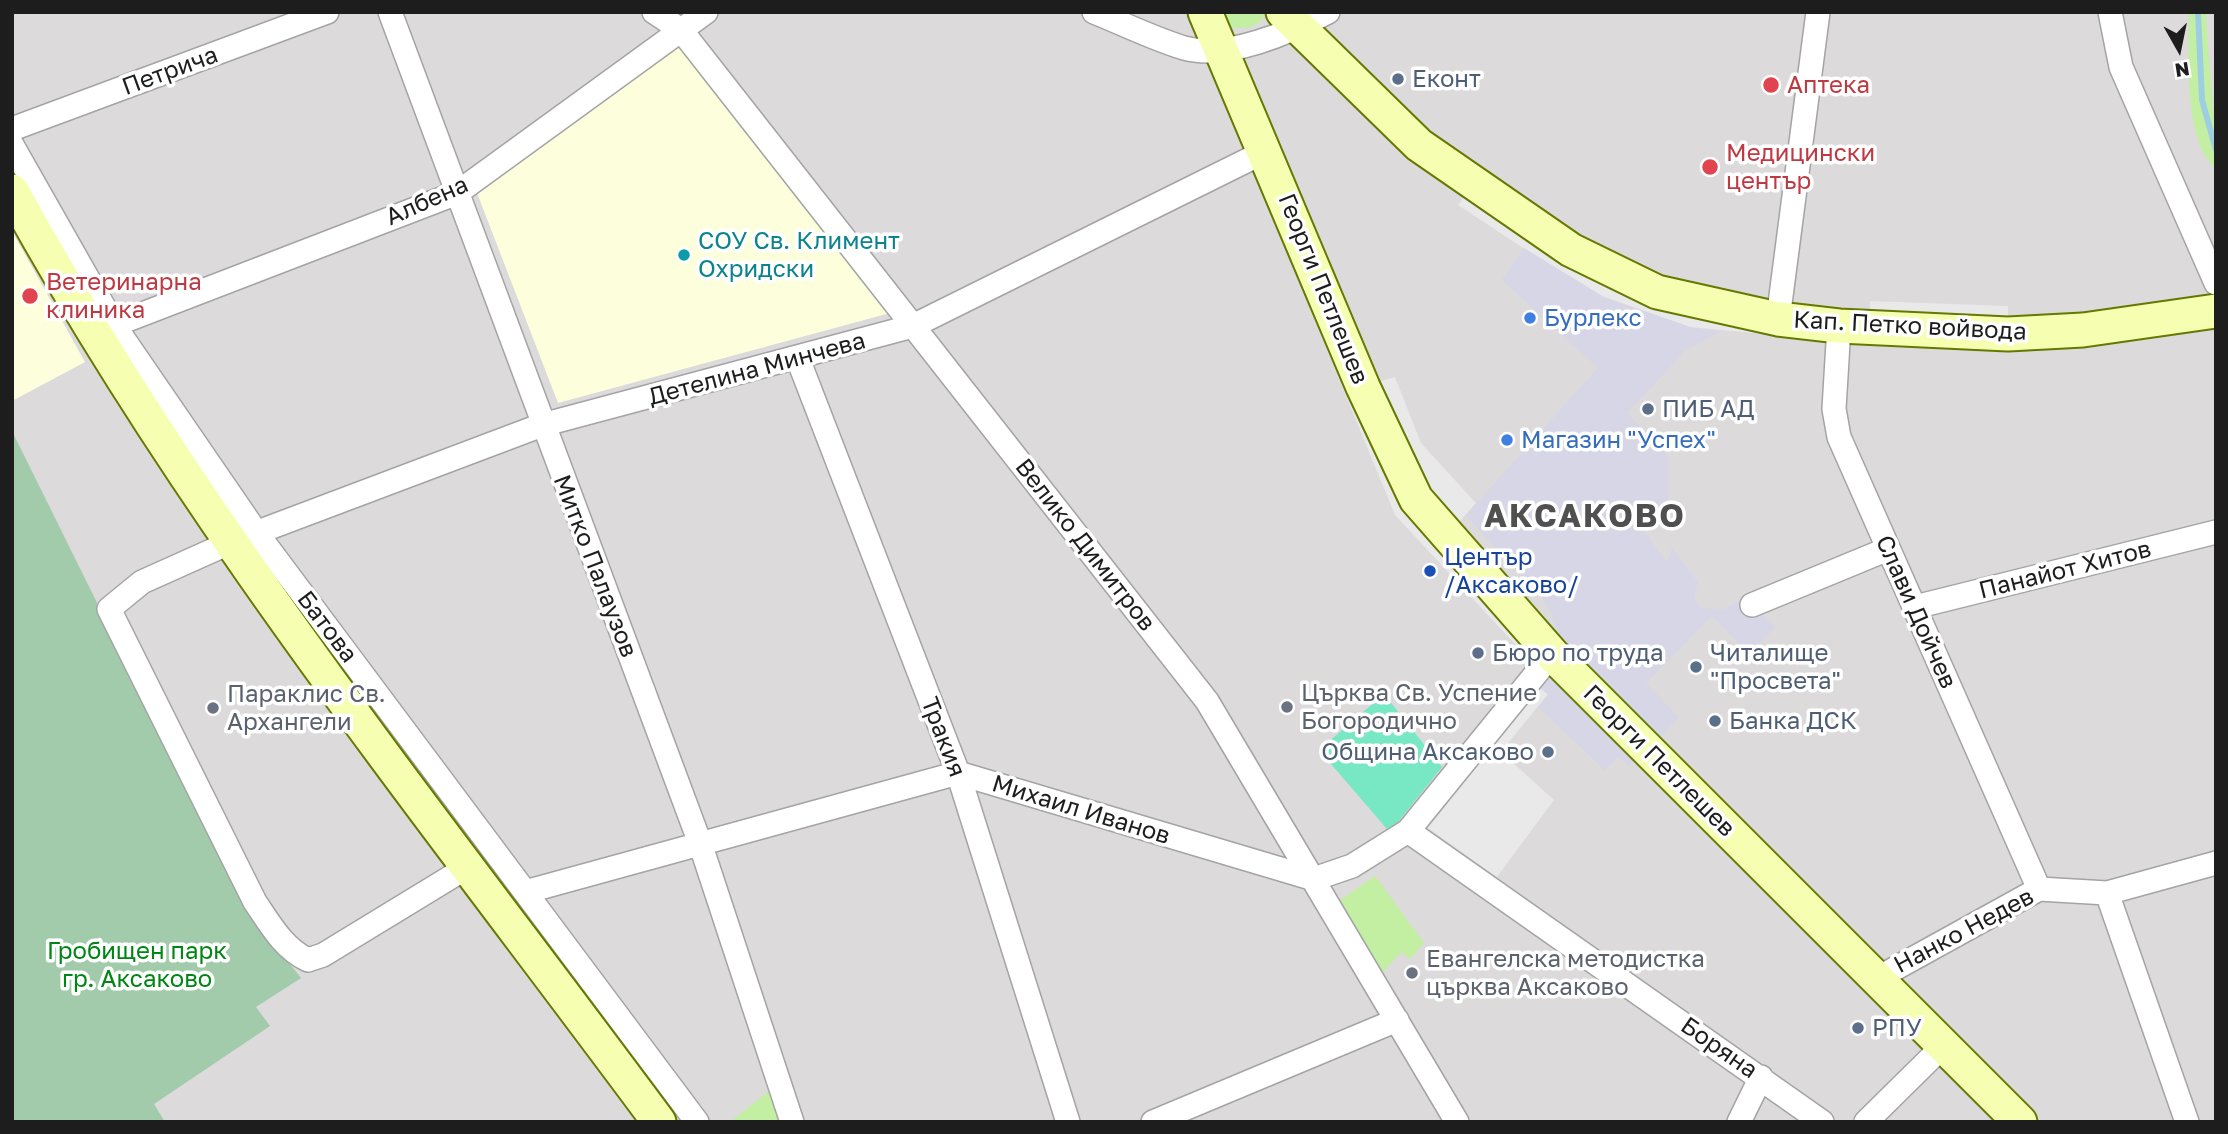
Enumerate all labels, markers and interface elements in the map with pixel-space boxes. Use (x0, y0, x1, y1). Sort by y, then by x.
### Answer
north arrow (2144, 14, 2214, 84)
street label: Петрича (118, 40, 222, 102)
text: N (2173, 58, 2191, 83)
place label: Еконт (1412, 65, 1481, 93)
marker: Еконт (1390, 71, 1406, 87)
place label: Аптека (1787, 71, 1870, 99)
marker: Аптека (1761, 75, 1781, 95)
place label: Медицински център (1726, 139, 1875, 195)
marker: Медицински център (1700, 157, 1720, 177)
street label: Албена (381, 170, 473, 232)
street label: Георги Петлешев (1272, 190, 1374, 388)
place label: СОУ Св. Климент Охридски (698, 227, 900, 283)
marker: СОУ Св. Климент Охридски (676, 247, 692, 263)
place label: Ветеринарна клиника (46, 268, 202, 324)
marker: Ветеринарна клиника (20, 286, 40, 306)
place label: Бурлекс (1544, 304, 1642, 332)
street label: Кап. Петко войвода (1793, 306, 2027, 346)
marker: Бурлекс (1522, 310, 1538, 326)
street label: Детелина Минчева (645, 326, 869, 412)
place label: ПИБ АД (1662, 395, 1755, 423)
marker: ПИБ АД (1640, 401, 1656, 417)
place label: Магазин "Успех" (1521, 426, 1716, 454)
marker: Магазин "Успех" (1499, 432, 1515, 448)
street label: Велико Димитров (1009, 453, 1161, 637)
street label: Митко Палаузов (547, 471, 643, 661)
district label: АКСАКОВО (1485, 498, 1685, 536)
street label: Слави Дойчев (1869, 531, 1963, 693)
street label: Панайот Хитов (1976, 535, 2154, 605)
place label: Център /Аксаково/ (1444, 543, 1579, 599)
marker: Център /Аксаково/ (1422, 563, 1438, 579)
street label: Батова (291, 585, 363, 669)
place label: Бюро по труда (1492, 639, 1664, 667)
place label: Читалище "Просвета" (1710, 639, 1841, 695)
marker: Бюро по труда (1470, 645, 1486, 661)
marker: Читалище "Просвета" (1688, 659, 1704, 675)
place label: Църква Св. Успение Богородично (1301, 679, 1537, 735)
street label: Георги Петлешев (1577, 679, 1741, 843)
place label: Параклис Св. Архангели (227, 680, 386, 736)
street label: Тракия (915, 693, 971, 781)
marker: Църква Св. Успение Богородично (1279, 699, 1295, 715)
marker: Параклис Св. Архангели (205, 700, 221, 716)
place label: Банка ДСК (1729, 707, 1857, 735)
marker: Банка ДСК (1707, 713, 1723, 729)
place label: Община Аксаково (1321, 738, 1534, 766)
marker: Община Аксаково (1540, 744, 1556, 760)
street label: Михаил Иванов (989, 769, 1173, 851)
street label: Нанко Недев (1889, 882, 2039, 980)
park label: Гробищен парк гр. Аксаково (47, 937, 227, 993)
place label: Евангелска методистка църква Аксаково (1426, 945, 1705, 1001)
marker: Евангелска методистка църква Аксаково (1404, 965, 1420, 981)
street label: Боряна (1675, 1011, 1763, 1085)
place label: РПУ (1872, 1014, 1922, 1042)
marker: РПУ (1850, 1020, 1866, 1036)

